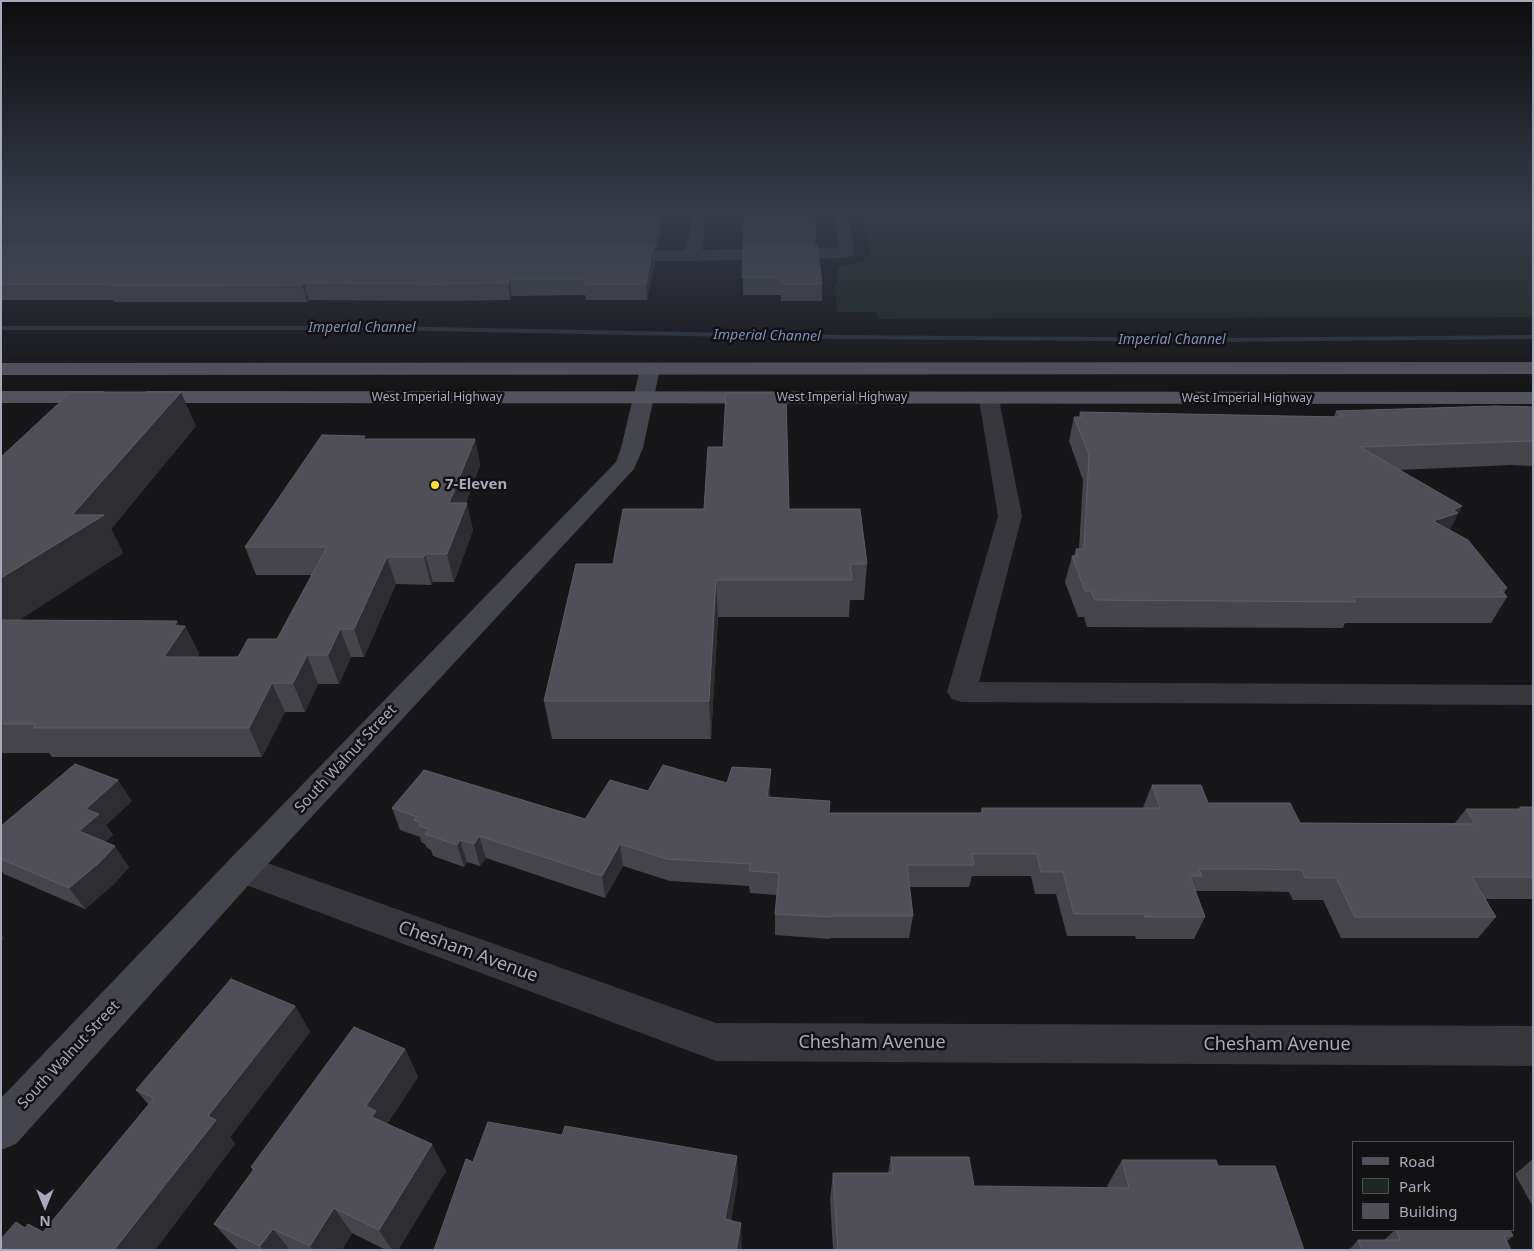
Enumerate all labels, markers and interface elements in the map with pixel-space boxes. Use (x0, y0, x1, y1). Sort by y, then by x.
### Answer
water label: Imperial Channel (308, 320, 416, 336)
water label: Imperial Channel (713, 327, 821, 345)
water label: Imperial Channel (1118, 332, 1226, 348)
street label: West Imperial Highway (372, 391, 502, 405)
street label: West Imperial Highway (777, 391, 907, 405)
street label: West Imperial Highway (1182, 392, 1312, 406)
place label: 7-Eleven (445, 476, 507, 494)
marker: 7-Eleven (429, 479, 441, 491)
street label: South Walnut Street (291, 701, 401, 817)
street label: Chesham Avenue (395, 917, 541, 987)
street label: South Walnut Street (14, 997, 124, 1113)
street label: Chesham Avenue (798, 1032, 946, 1054)
street label: Chesham Avenue (1203, 1034, 1351, 1056)
legend (1352, 1141, 1514, 1231)
text: Road (1399, 1151, 1435, 1171)
text: Park (1399, 1176, 1431, 1196)
north arrow (20, 1181, 70, 1231)
text: Building (1399, 1201, 1457, 1221)
text: N (39, 1212, 51, 1231)

